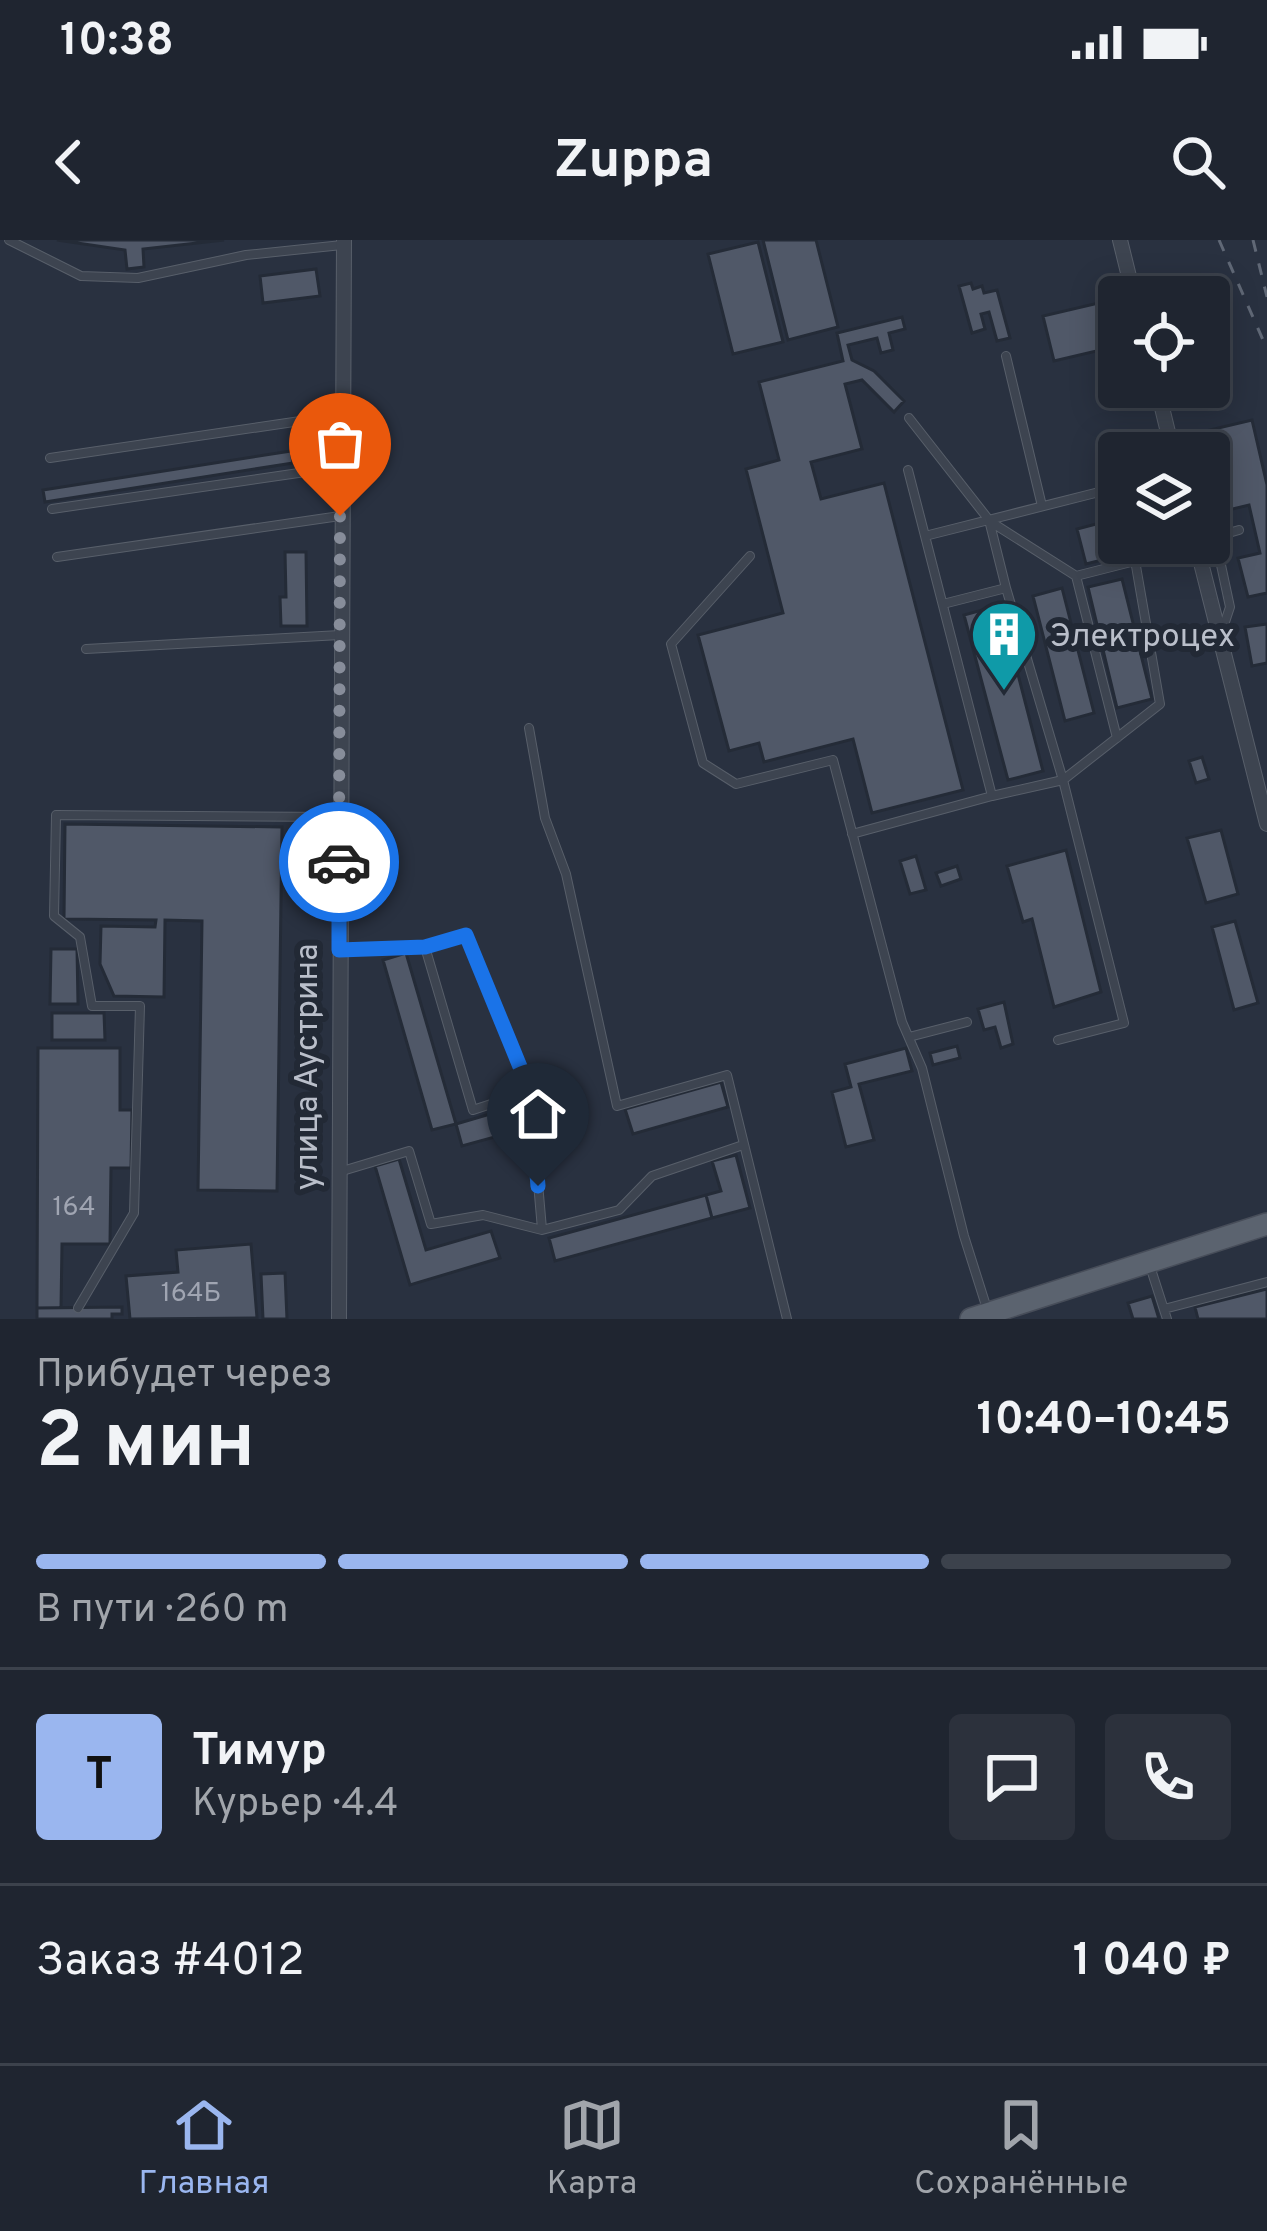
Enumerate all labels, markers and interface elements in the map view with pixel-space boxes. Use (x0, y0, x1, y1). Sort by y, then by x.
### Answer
text: 10:38 (60, 14, 174, 71)
text: Zuppa (554, 128, 713, 197)
icon: back (36, 129, 102, 195)
icon: search (1165, 129, 1231, 195)
map controls (1098, 276, 1230, 564)
button: locate (1098, 276, 1230, 408)
pin (289, 393, 391, 516)
icon: bag (307, 411, 373, 477)
button: layers (1098, 432, 1230, 564)
building icon: Электроцех (969, 599, 1039, 693)
place label: Электроцех (1050, 617, 1235, 659)
courier (279, 802, 399, 922)
icon: car (306, 829, 372, 895)
street label: улица Аустрина (288, 943, 330, 1191)
pin (487, 1063, 589, 1186)
icon: home (505, 1081, 571, 1147)
house number: 164 (53, 1191, 95, 1225)
house number: 164Б (161, 1277, 221, 1311)
text: Прибудет через (36, 1352, 333, 1401)
text: 10:40–10:45 (977, 1393, 1231, 1450)
text: 2 мин (36, 1396, 255, 1495)
text: В пути · 260 m (36, 1587, 289, 1636)
button: chat (949, 1714, 1075, 1840)
button: phone (1105, 1714, 1231, 1840)
text: Тимур (192, 1724, 327, 1781)
text: Т (85, 1748, 113, 1805)
text: Курьер · 4.4 (192, 1781, 398, 1830)
text: Заказ #4012 (36, 1934, 304, 1991)
text: 1 040 ₽ (1073, 1934, 1231, 1991)
tab: Главная (139, 2092, 269, 2206)
tab: Карта (547, 2092, 637, 2206)
tab: Сохранённые (914, 2092, 1128, 2206)

